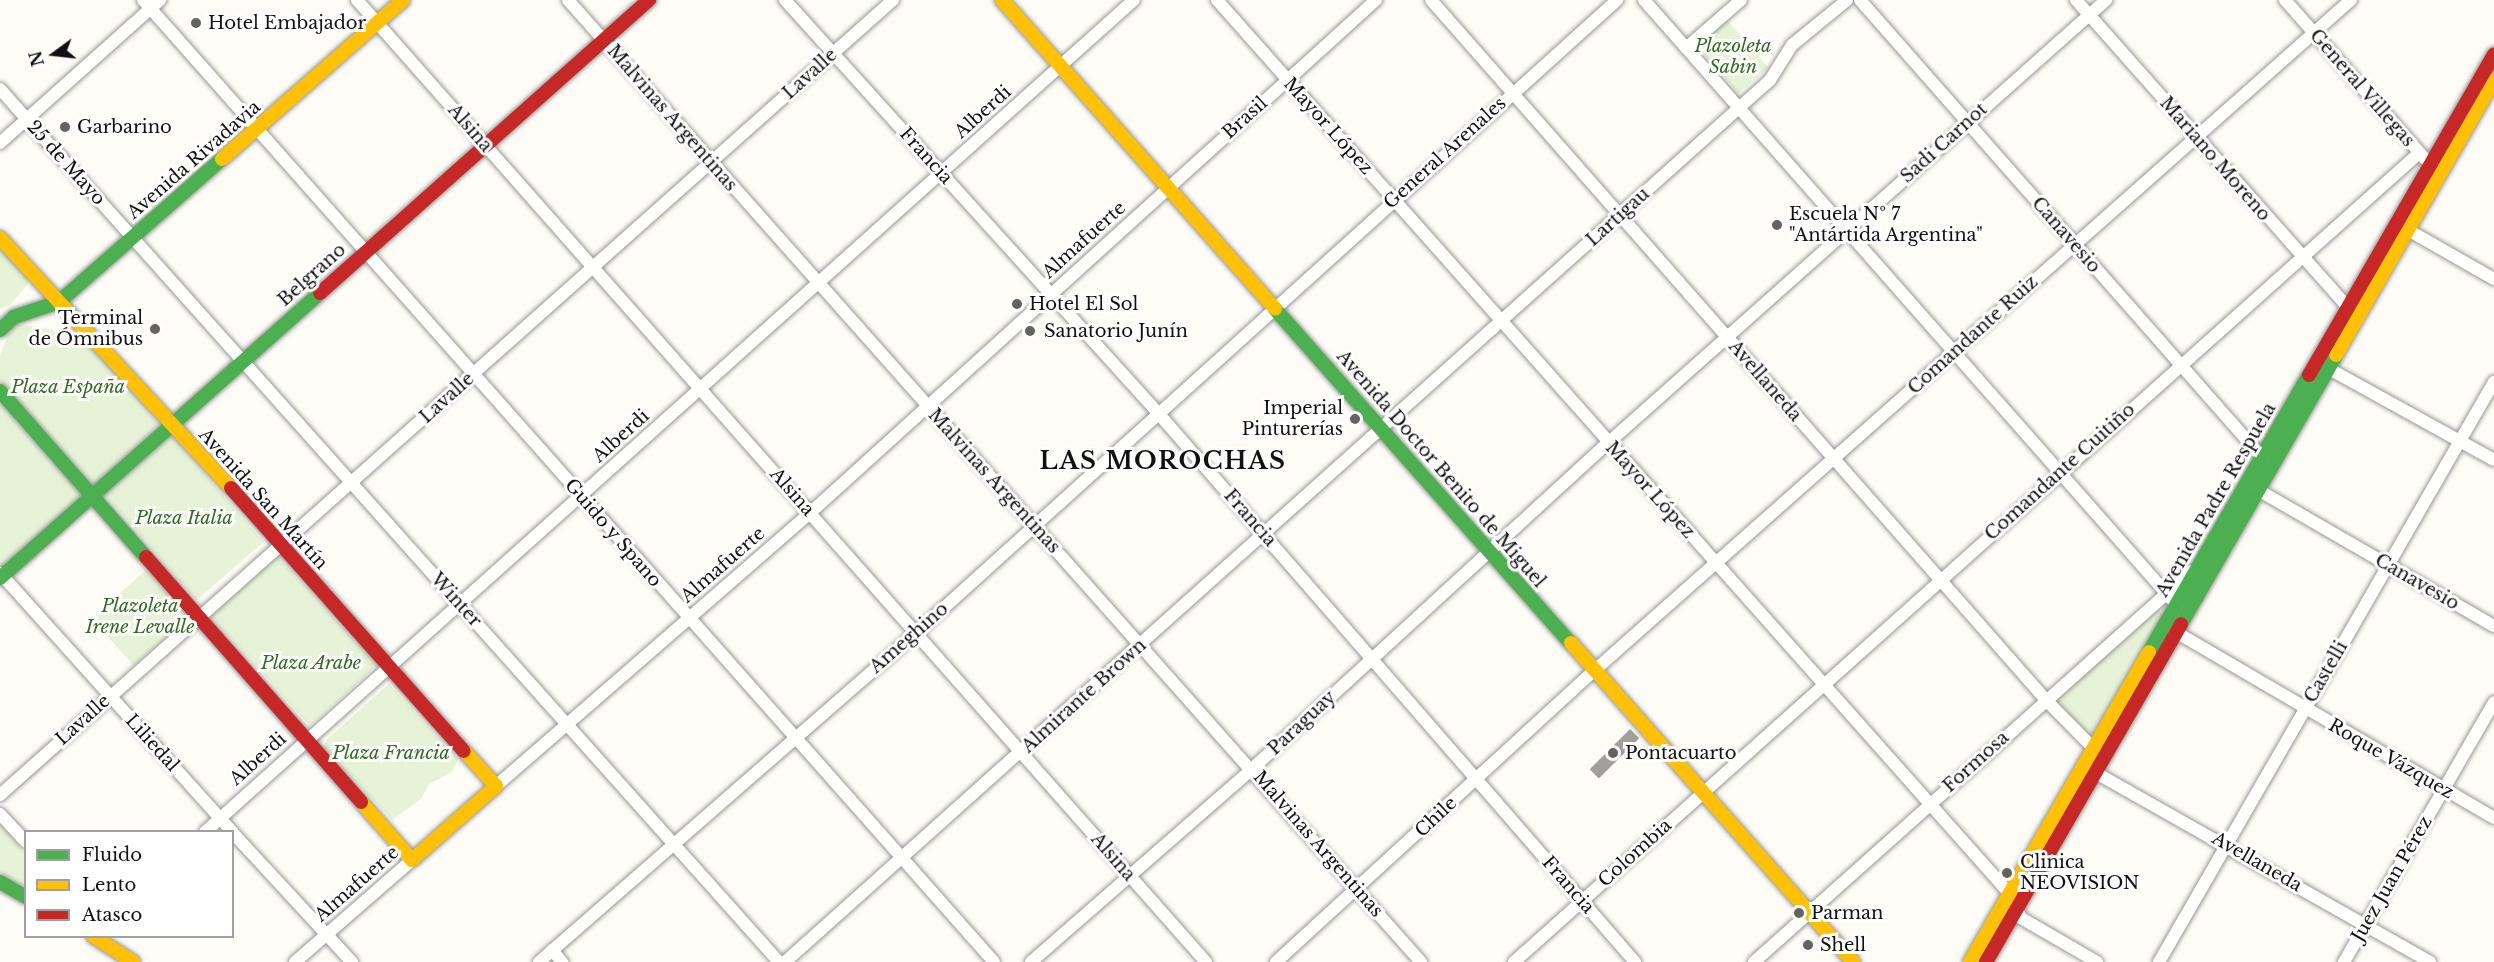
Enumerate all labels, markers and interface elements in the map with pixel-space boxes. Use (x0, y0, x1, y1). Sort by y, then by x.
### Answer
place label: Hotel Embajador (208, 12, 366, 34)
marker: Hotel Embajador (189, 16, 203, 30)
north arrow (24, 24, 84, 84)
street label: General Villegas (2305, 25, 2419, 151)
park label: Plazoleta Sabin (1694, 36, 1772, 78)
street label: Malvinas Argentinas (602, 40, 742, 196)
street label: Lavalle (778, 44, 842, 104)
text: N (25, 49, 48, 69)
street label: Mayor López (1279, 73, 1377, 179)
street label: Alberdi (950, 81, 1016, 143)
street label: Brasil (1218, 92, 1272, 144)
street label: General Arenales (1379, 92, 1511, 214)
street label: Mariano Moreno (2155, 93, 2275, 225)
street label: Avenida Rivadavia (123, 96, 265, 224)
street label: Sadi Carnot (1896, 99, 1992, 187)
street label: Alsina (443, 100, 497, 156)
street label: 25 de Mayo (22, 116, 110, 210)
place label: Garbarino (77, 116, 172, 138)
marker: Garbarino (58, 120, 72, 134)
street label: Francia (895, 123, 957, 189)
street label: Lartigau (1582, 183, 1654, 251)
street label: Canavesio (2027, 193, 2105, 277)
street label: Almafuerte (1038, 197, 1130, 283)
place label: Escuela Nº 7 "Antártida Argentina" (1789, 204, 1984, 246)
marker: Escuela Nº 7 "Antártida Argentina" (1770, 218, 1784, 232)
street label: Belgrano (274, 239, 350, 311)
street label: Comandante Ruiz (1904, 271, 2042, 399)
place label: Hotel El Sol (1029, 293, 1138, 315)
marker: Hotel El Sol (1010, 297, 1024, 311)
place label: Terminal de Ómnibus (28, 308, 143, 350)
place label: Sanatorio Junín (1044, 320, 1188, 342)
marker: Terminal de Ómnibus (148, 322, 162, 336)
marker: Sanatorio Junín (1021, 322, 1039, 340)
street label: Avellaneda (1724, 336, 1806, 426)
street label: Avenida Doctor Benito de Miguel (1332, 346, 1550, 592)
street label: Lavalle (415, 368, 479, 428)
park label: Plaza España (11, 376, 125, 398)
place label: Imperial Pinturerías (1242, 398, 1343, 440)
street label: Comandante Cuitiño (1981, 399, 2139, 545)
street label: Avenida Padre Respuela (2151, 399, 2281, 601)
street label: Malvinas Argentinas (923, 404, 1065, 558)
street label: Alberdi (588, 405, 654, 467)
marker: Imperial Pinturerías (1348, 412, 1362, 426)
street label: Avenida San Martín (194, 424, 332, 574)
street label: Mayor López (1601, 437, 1699, 543)
district label: LAS MOROCHAS (1040, 447, 1286, 475)
street label: Alsina (765, 464, 819, 520)
street label: Guido y Spano (560, 474, 666, 592)
street label: Francia (1219, 485, 1281, 551)
park label: Plaza Italia (135, 507, 233, 529)
street label: Almafuerte (676, 523, 770, 607)
street label: Canavesio (2371, 549, 2463, 615)
street label: Winter (426, 569, 486, 631)
park label: Plazoleta Irene Levalle (86, 596, 194, 638)
street label: Ameghino (865, 598, 953, 678)
street label: Almirante Brown (1017, 635, 1151, 757)
street label: Castelli (2300, 637, 2352, 707)
park label: Plaza Arabe (260, 652, 362, 674)
street label: Paraguay (1264, 686, 1340, 760)
street label: Lavalle (51, 690, 115, 750)
street label: Liliedal (121, 710, 183, 776)
street label: Roque Vázquez (2324, 714, 2458, 804)
street label: Formosa (1939, 727, 2013, 797)
street label: Alberdi (225, 728, 291, 790)
park label: Plaza Francia (332, 742, 450, 764)
place label: Pontacuarto (1625, 742, 1737, 764)
marker: Pontacuarto (1606, 746, 1620, 760)
street label: Malvinas Argentinas (1248, 766, 1388, 922)
street label: Chile (1411, 792, 1461, 842)
street label: Juez Juan Pérez (2347, 812, 2437, 946)
street label: Colombia (1594, 815, 1676, 891)
street label: Avellaneda (2208, 828, 2306, 896)
street label: Alsina (1086, 829, 1140, 885)
legend (24, 830, 234, 938)
street label: Almafuerte (310, 842, 404, 926)
text: Fluido (82, 844, 142, 866)
street label: Francia (1537, 852, 1599, 918)
place label: Clinica NEOVISION (2020, 852, 2139, 894)
marker: Clinica NEOVISION (1998, 864, 2016, 882)
text: Lento (82, 874, 136, 896)
place label: Parman (1811, 902, 1883, 924)
text: Atasco (82, 904, 142, 926)
marker: Parman (1792, 906, 1806, 920)
place label: Shell (1820, 934, 1866, 956)
marker: Shell (1801, 938, 1815, 952)

